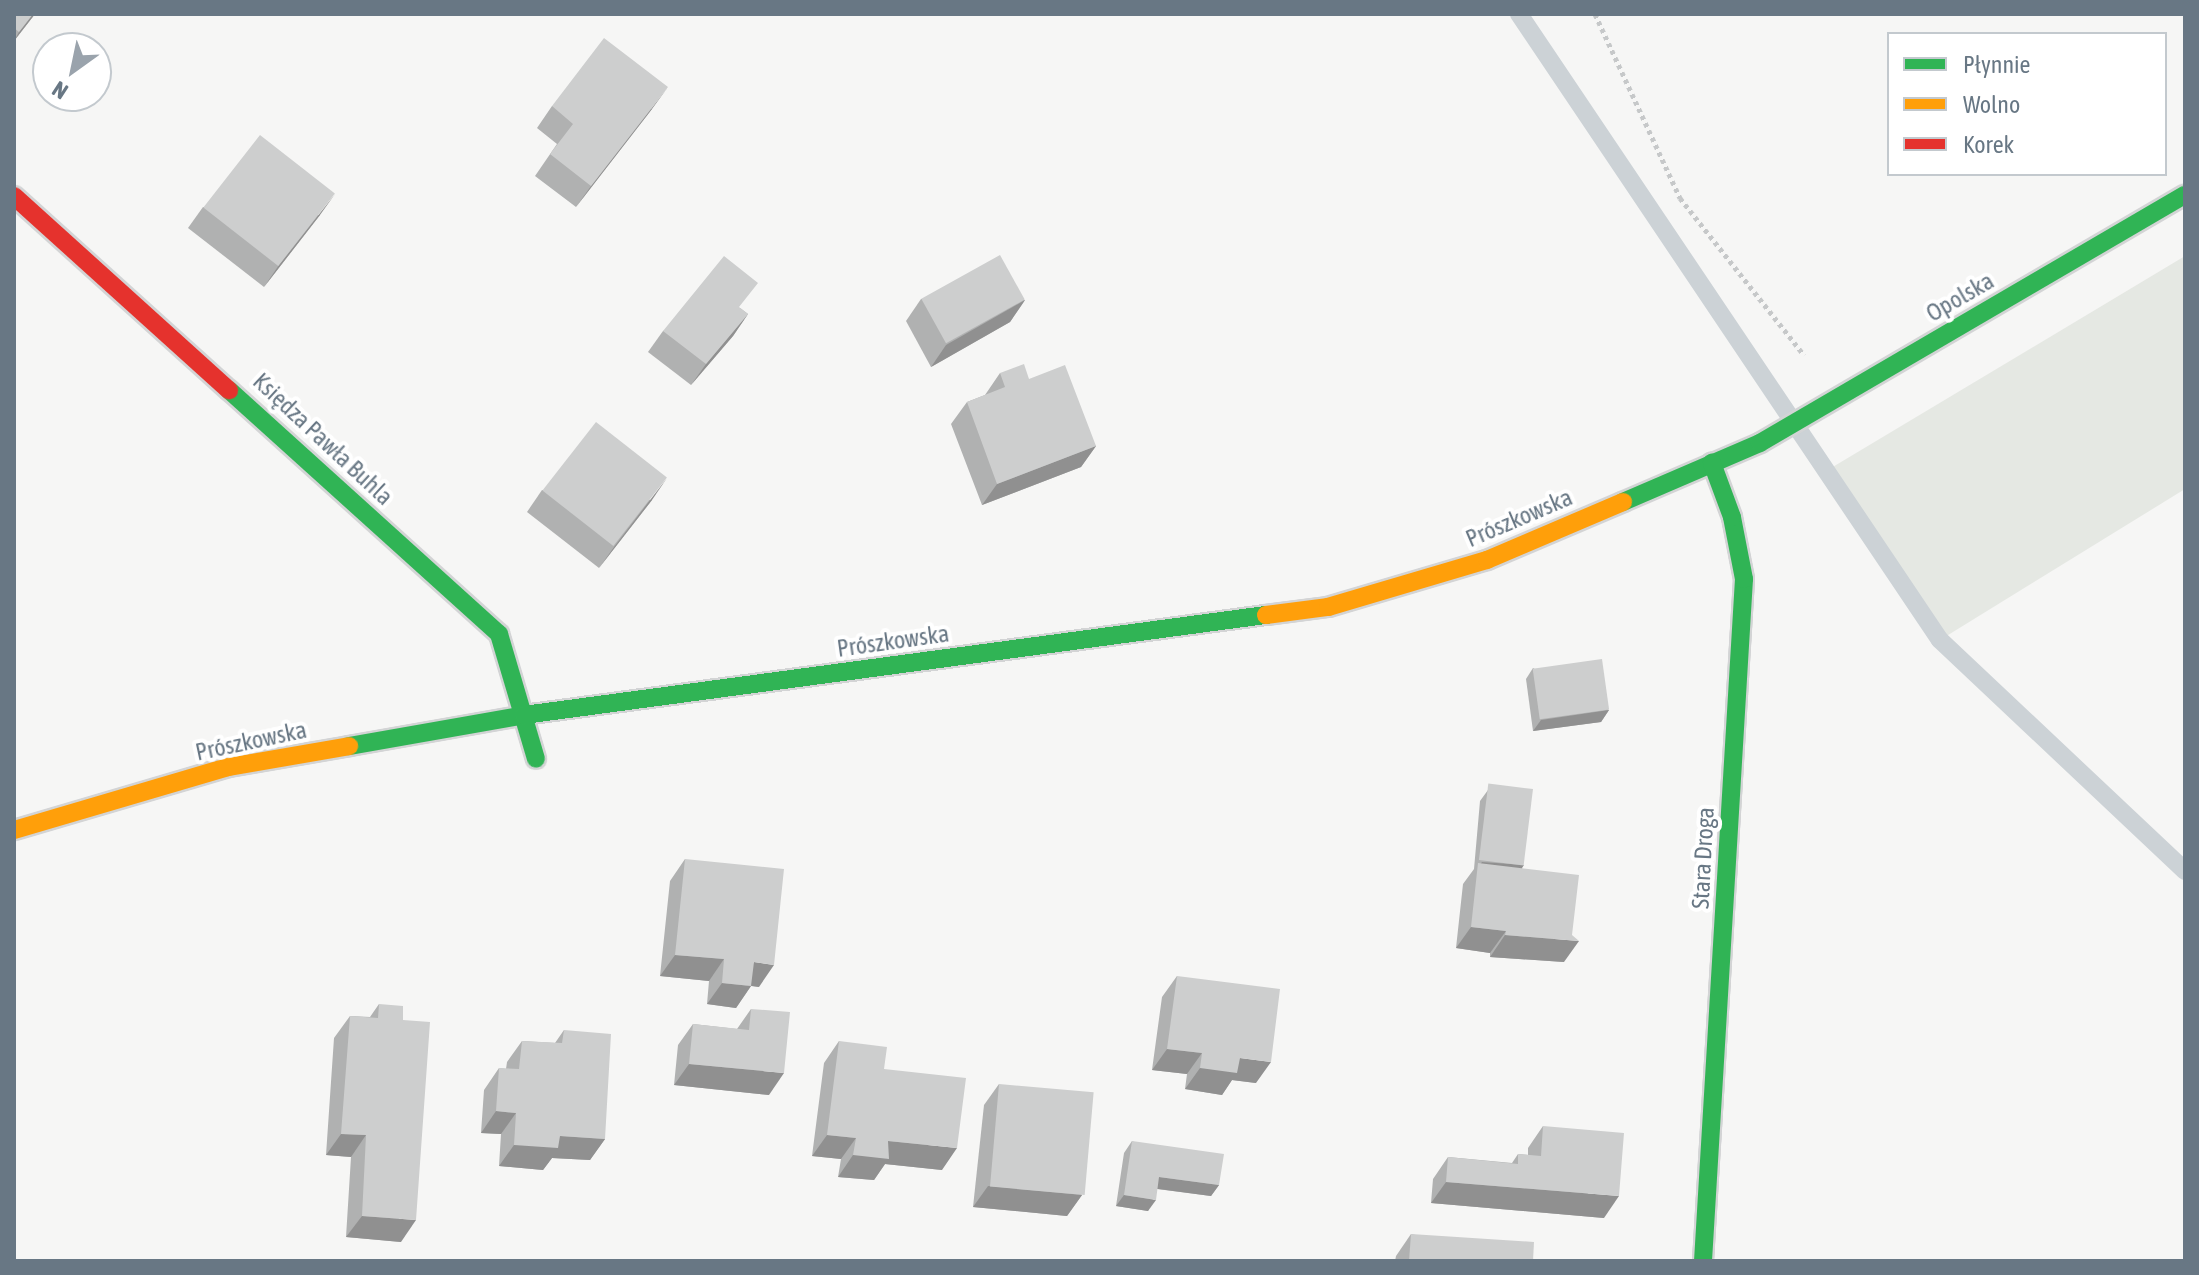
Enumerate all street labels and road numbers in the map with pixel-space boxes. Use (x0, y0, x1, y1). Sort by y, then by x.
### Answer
street label: Opolska (1921, 266, 1999, 328)
street label: Księdza Pawła Buhla (247, 367, 399, 511)
street label: Prószkowska (1461, 483, 1577, 553)
street label: Prószkowska (835, 619, 951, 663)
street label: Prószkowska (193, 715, 309, 767)
street label: Stara Droga (1686, 806, 1720, 910)

